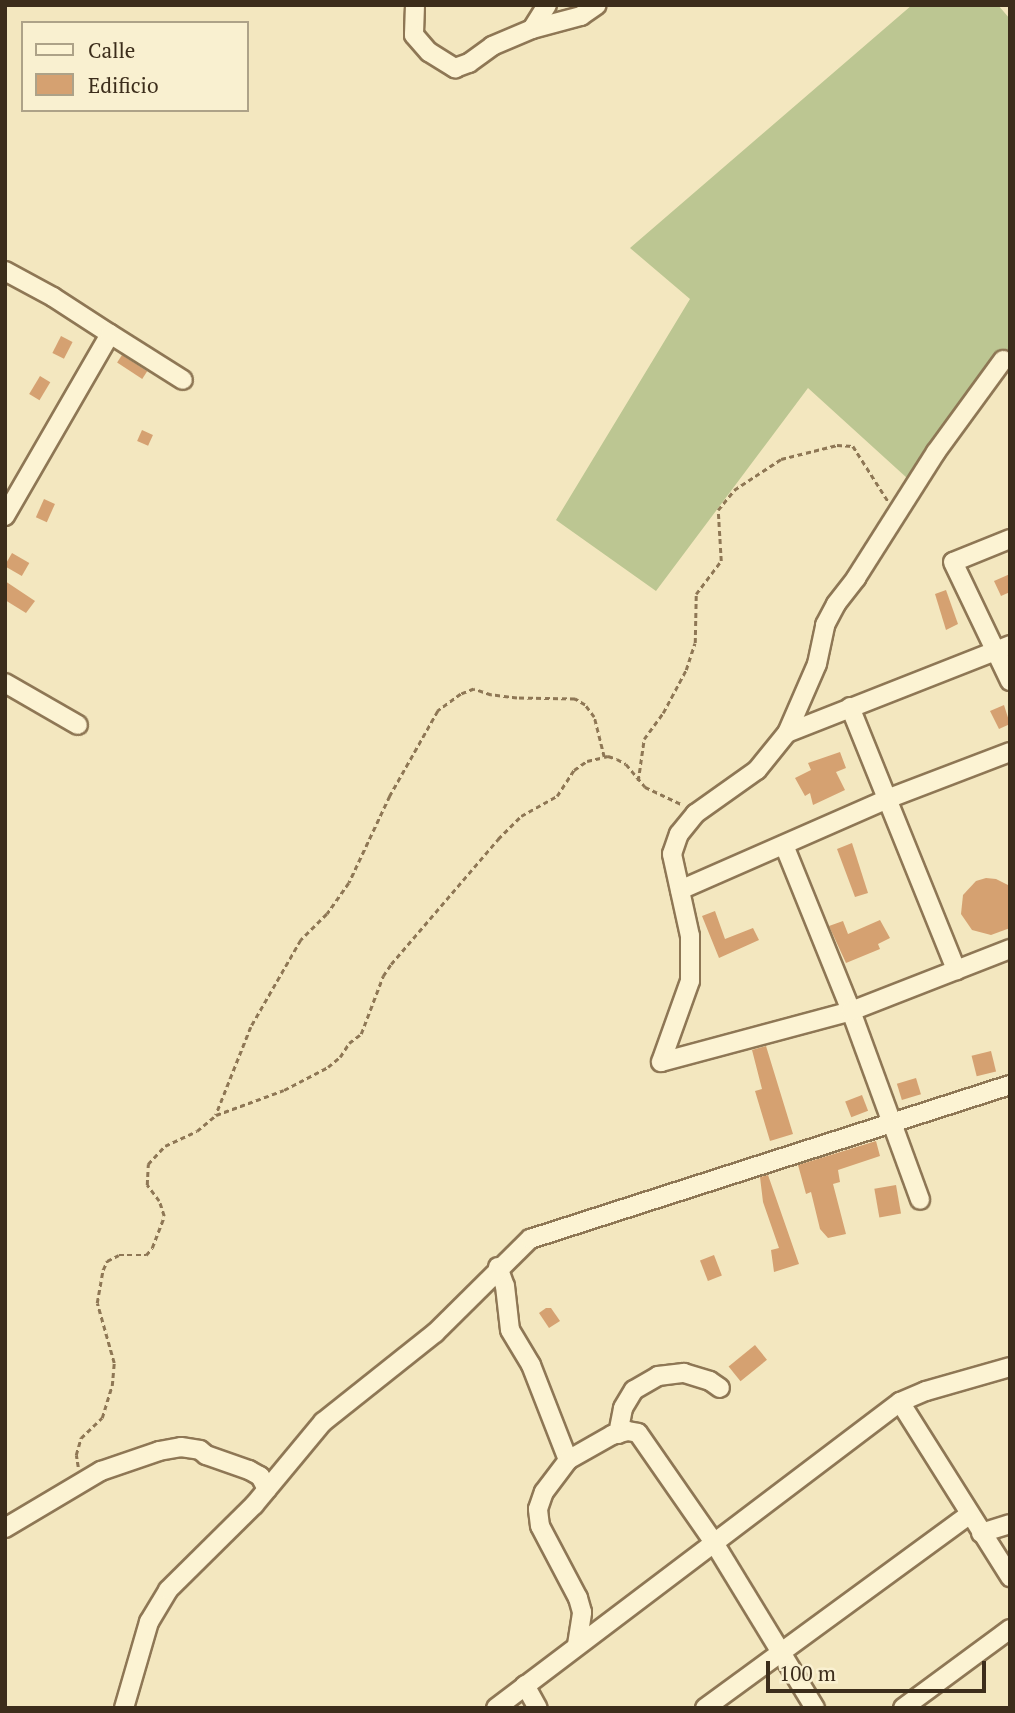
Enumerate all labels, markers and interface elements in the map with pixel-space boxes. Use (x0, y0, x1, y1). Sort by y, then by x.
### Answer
legend (21, 21, 248, 112)
text: Calle (88, 36, 135, 64)
text: Edificio (88, 71, 159, 99)
scale bar (770, 1646, 990, 1690)
text: 100 m (779, 1659, 836, 1687)

